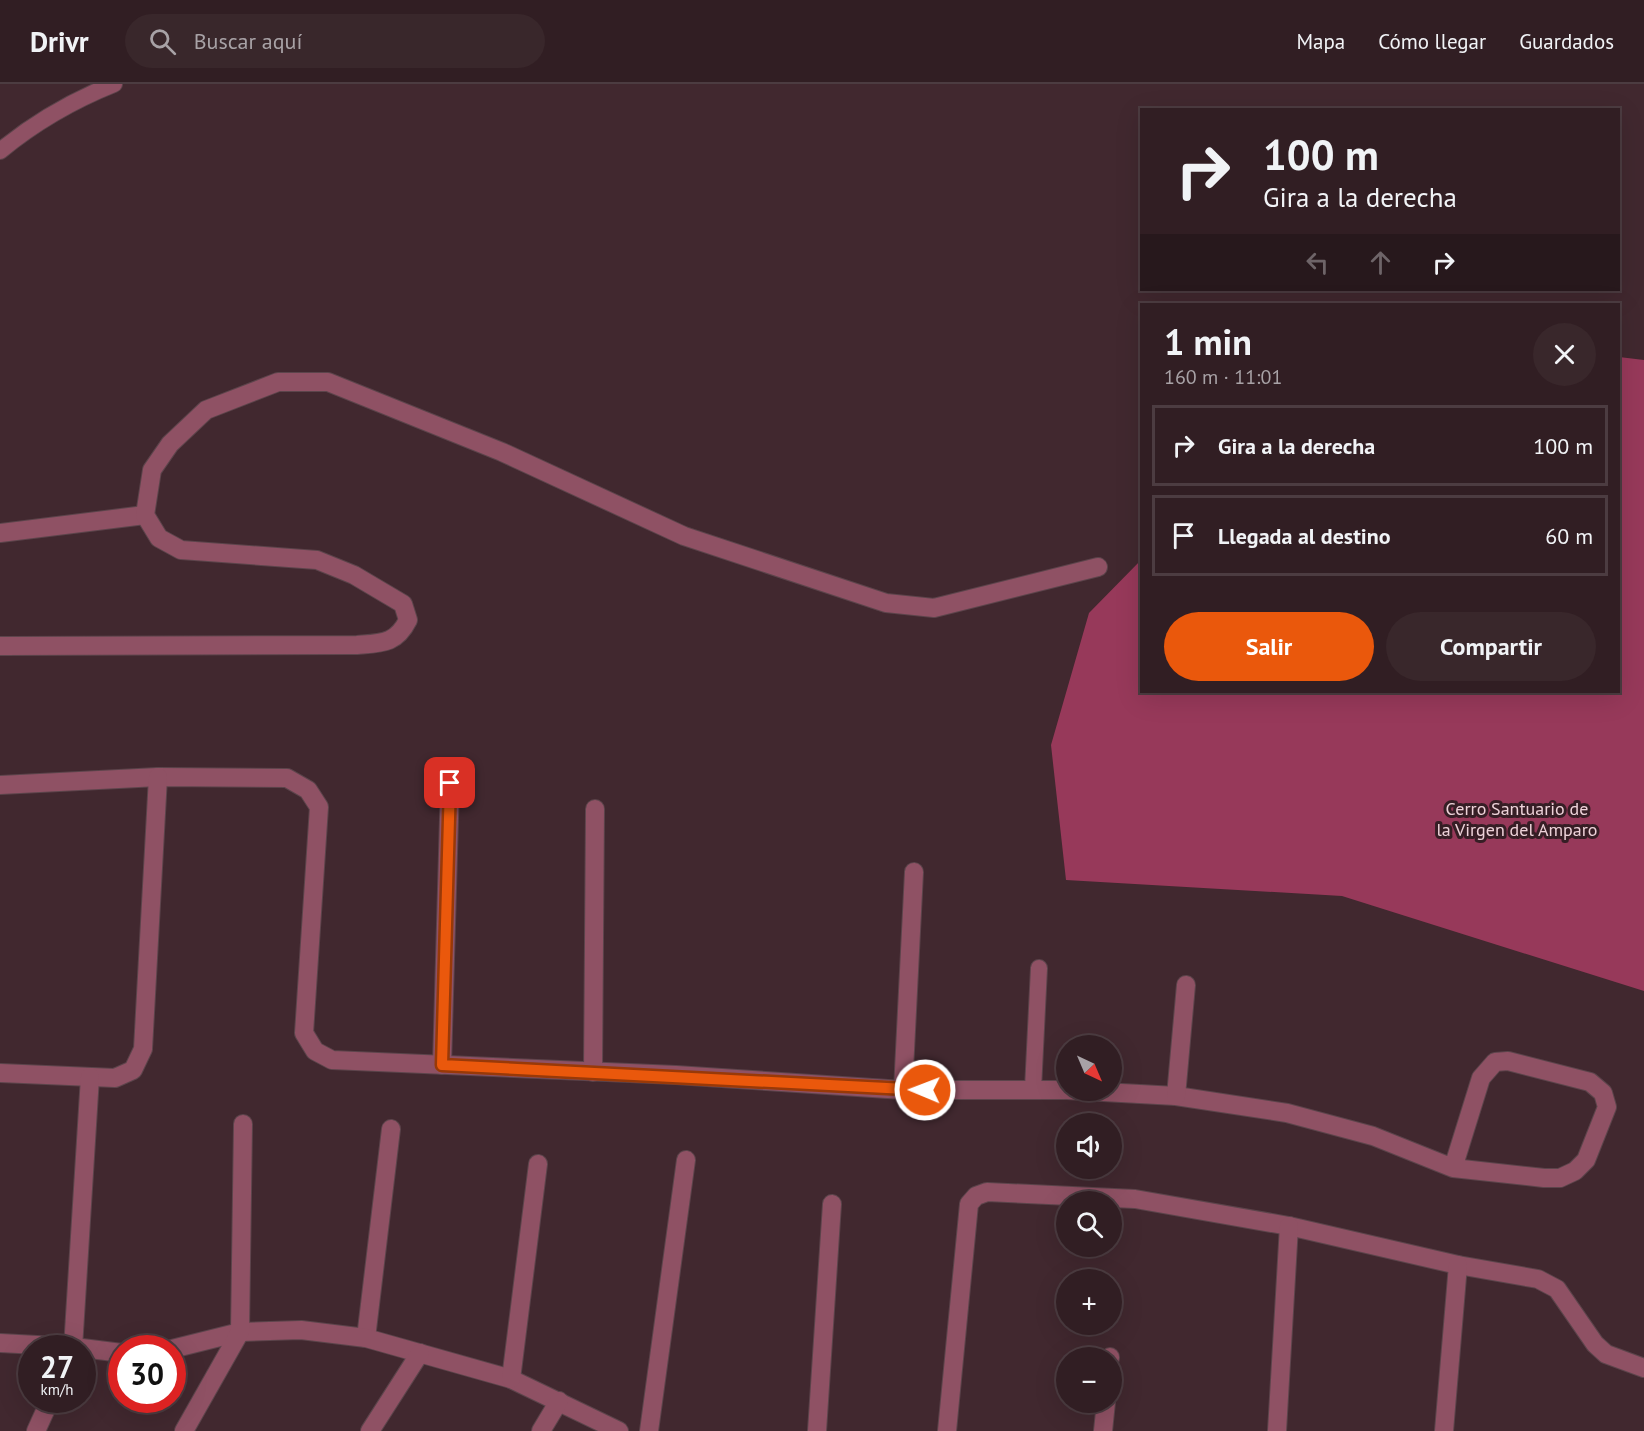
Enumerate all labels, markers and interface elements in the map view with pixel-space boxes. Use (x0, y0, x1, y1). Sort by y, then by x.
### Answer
search box (125, 14, 545, 68)
text: Drivr (30, 23, 89, 60)
icon: search (146, 25, 179, 58)
text: Buscar aquí (194, 27, 302, 55)
text: Mapa (1296, 28, 1345, 55)
text: Cómo llegar (1378, 28, 1486, 55)
text: Guardados (1519, 28, 1614, 55)
text: 100 m (1263, 127, 1379, 182)
icon: right (1164, 132, 1242, 210)
text: Gira a la derecha (1263, 180, 1457, 214)
icon: left (1301, 246, 1334, 279)
icon: ahead (1364, 246, 1397, 279)
icon: right (1427, 246, 1460, 279)
text: 1 min (1164, 318, 1252, 365)
button: close (1533, 323, 1596, 386)
text: 160 m · 11:01 (1164, 364, 1282, 390)
icon: right (1167, 429, 1200, 462)
text: Gira a la derecha (1218, 432, 1375, 460)
text: 100 m (1533, 432, 1593, 460)
icon: arrive (1167, 519, 1200, 552)
text: Llegada al destino (1218, 522, 1391, 550)
text: 60 m (1545, 522, 1593, 550)
button: Salir (1164, 612, 1374, 681)
button: Compartir (1386, 612, 1596, 681)
pin (424, 757, 475, 808)
icon: arrive (433, 766, 466, 799)
park label: Cerro Santuario de la Virgen del Amparo (1437, 797, 1597, 841)
north arrow (1056, 1035, 1122, 1101)
map controls (1056, 1035, 1122, 1413)
position arrow (893, 1058, 957, 1122)
button: sound (1056, 1113, 1122, 1179)
button: search (1056, 1191, 1122, 1257)
button: + (1056, 1269, 1122, 1335)
speed limit sign: 30 (108, 1335, 186, 1413)
text: 27 (40, 1347, 74, 1386)
button: − (1056, 1347, 1122, 1413)
text: km/h (41, 1380, 73, 1399)

